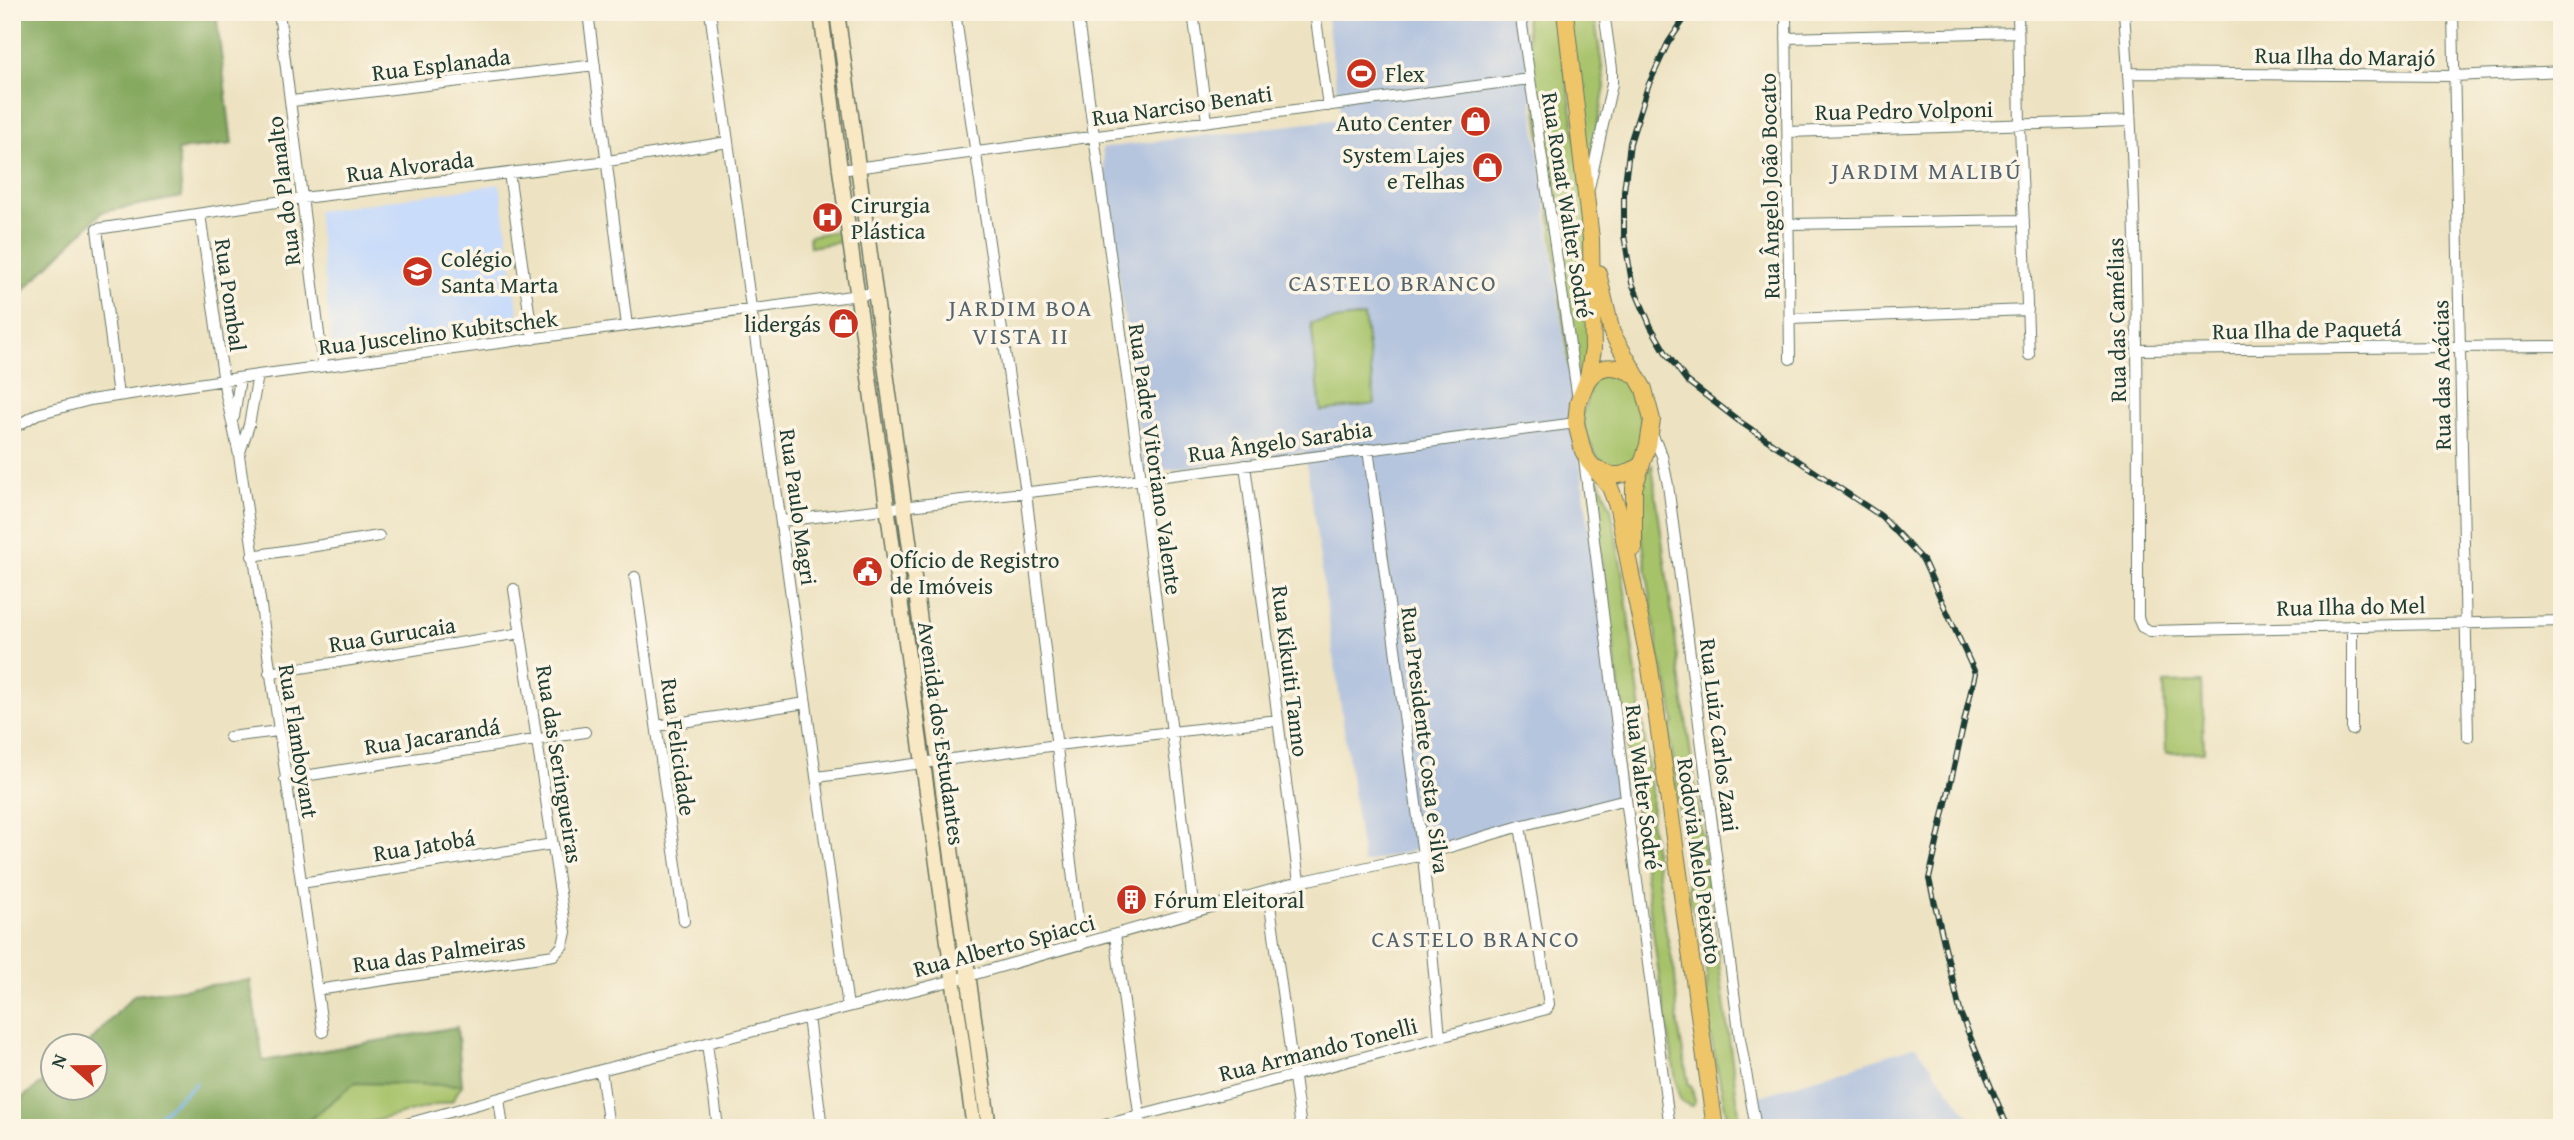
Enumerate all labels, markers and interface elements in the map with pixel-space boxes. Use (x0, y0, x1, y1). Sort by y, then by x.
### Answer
street label: Rua Ilha do Marajó (2254, 38, 2436, 74)
street label: Rua Esplanada (370, 39, 512, 89)
sports icon: Flex (1345, 56, 1379, 90)
place label: Flex (1385, 57, 1425, 90)
street label: Rua Ângelo João Bocato (1751, 73, 1787, 299)
street label: Rua Narciso Benati (1090, 76, 1274, 134)
street label: Rua Ronat Walter Sodré (1534, 90, 1602, 320)
street label: Rua Pedro Volponi (1815, 92, 1993, 128)
shop icon: Auto Center (1458, 105, 1492, 139)
place label: Auto Center (1336, 106, 1453, 139)
street label: Rua do Planalto (257, 114, 309, 268)
place label: System Lajes e Telhas (1342, 138, 1465, 197)
street label: Rua Alvorada (344, 142, 476, 190)
shop icon: System Lajes e Telhas (1471, 150, 1505, 184)
district label: JARDIM MALIBÚ (1828, 153, 2023, 188)
place label: Cirurgia Plástica (851, 188, 930, 247)
hospital icon: Cirurgia Plástica (811, 200, 845, 234)
street label: Rua Pombal (207, 236, 255, 354)
street label: Rua das Camélias (2098, 237, 2134, 403)
place label: Colégio Santa Marta (441, 242, 558, 301)
school or university icon: Colégio Santa Marta (401, 254, 435, 288)
district label: CASTELO BRANCO (1288, 265, 1498, 300)
district label: JARDIM BOA VISTA II (946, 290, 1093, 353)
street label: Rua das Acácias (2423, 299, 2459, 451)
street label: Rua Juscelino Kubitschek (316, 301, 560, 363)
shop icon: lidergás (827, 306, 861, 340)
place label: lidergás (744, 307, 821, 340)
street label: Rua Ilha de Paquetá (2212, 311, 2402, 347)
street label: Rua Padre Vitoriano Valente (1121, 321, 1191, 597)
street label: Rua Ângelo Sarabia (1186, 412, 1374, 470)
street label: Rua Paulo Magri (772, 427, 826, 587)
place label: Ofício de Registro de Imóveis (890, 543, 1059, 602)
public building icon: Ofício de Registro de Imóveis (850, 555, 884, 589)
street label: Rua Kikuiti Tanno (1264, 583, 1318, 759)
street label: Rua Ilha do Mel (2276, 588, 2426, 624)
street label: Rua Presidente Costa e Silva (1393, 605, 1459, 876)
street label: Rua Gurucaia (326, 608, 458, 660)
street label: Avenida dos Estudantes (910, 619, 974, 847)
street label: Rua Luiz Carlos Zani (1692, 636, 1748, 834)
street label: Rua Flamboyant (271, 662, 327, 820)
street label: Rua das Seringueiras (528, 663, 592, 865)
street label: Rua Felicidade (653, 676, 705, 818)
street label: Rua Walter Sodré (1617, 702, 1671, 872)
street label: Rua Jacarandá (362, 709, 502, 763)
street label: Rodovia Melo Peixoto (1669, 756, 1731, 966)
street label: Rua Jatobá (371, 821, 477, 869)
building icon: Fórum Eleitoral (1114, 882, 1148, 916)
place label: Fórum Eleitoral (1154, 883, 1305, 916)
street label: Rua Alberto Spiacci (909, 905, 1099, 985)
district label: CASTELO BRANCO (1371, 921, 1581, 956)
street label: Rua das Palmeiras (351, 924, 527, 980)
street label: Rua Armando Tonelli (1215, 1008, 1421, 1090)
north arrow (38, 1032, 108, 1102)
text: N (43, 1050, 74, 1072)

